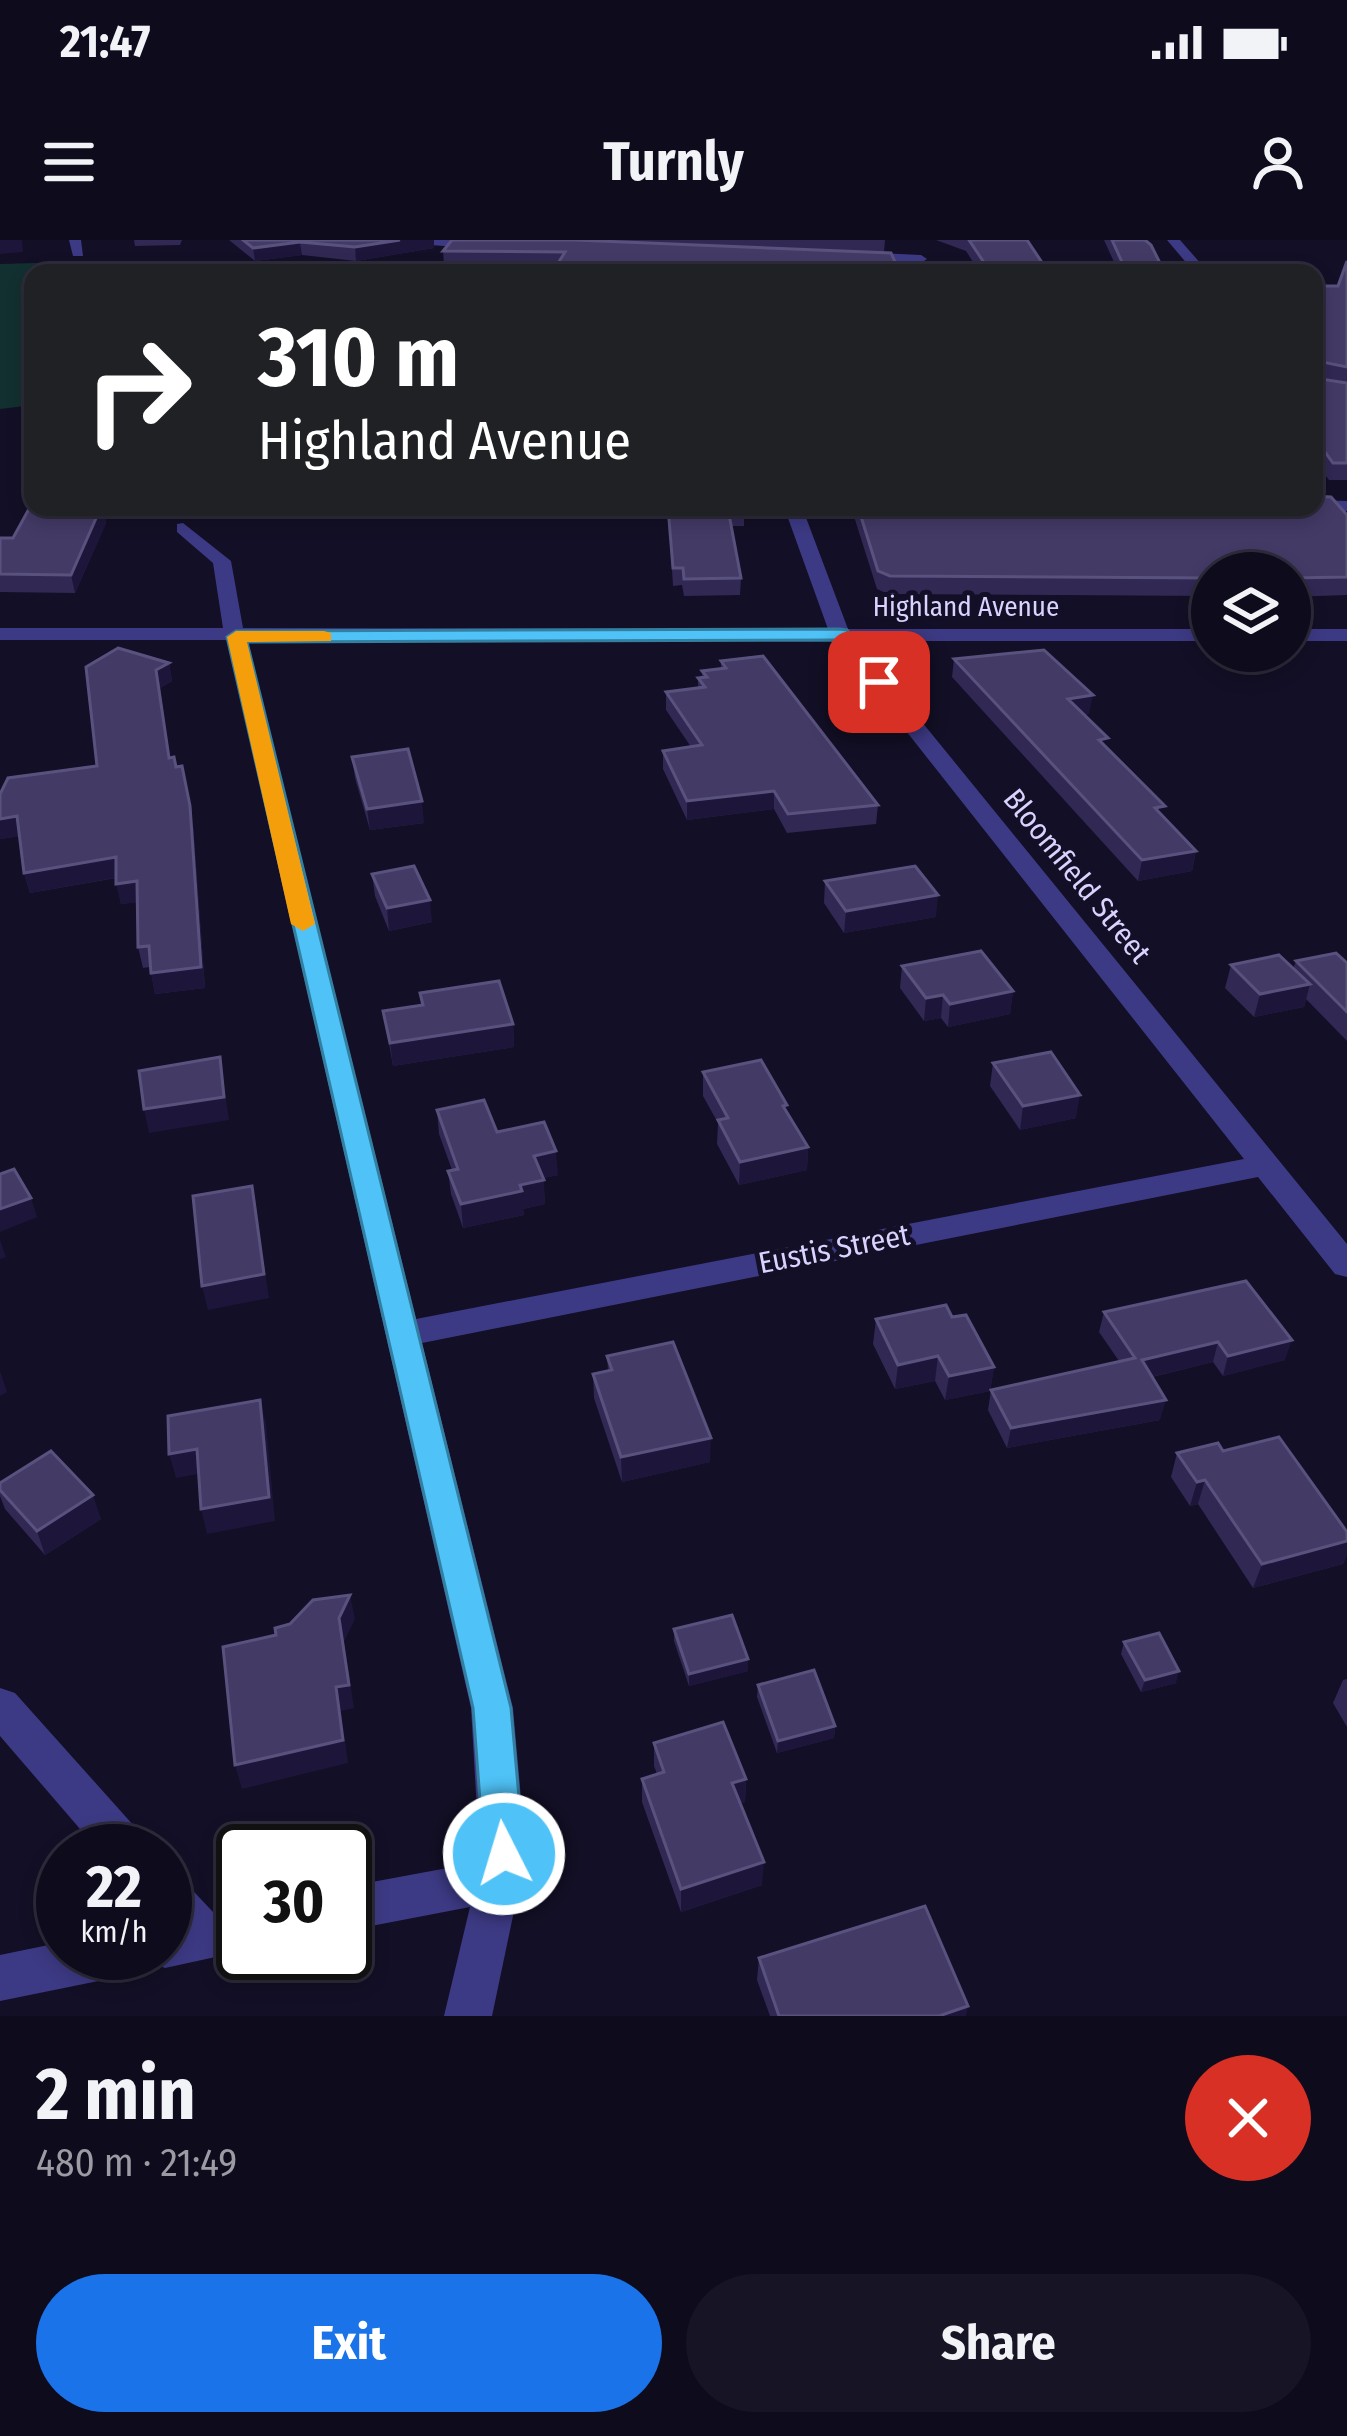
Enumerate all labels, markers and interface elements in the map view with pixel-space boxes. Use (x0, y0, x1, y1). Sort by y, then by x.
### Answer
text: 21:47 (60, 15, 151, 69)
icon: menu (36, 129, 102, 195)
icon: person (1245, 129, 1311, 195)
text: Turnly (603, 130, 744, 194)
text: 310 m (258, 307, 459, 408)
icon: right (60, 312, 216, 468)
text: Highland Avenue (258, 409, 631, 473)
map controls (1191, 552, 1311, 672)
button: layers (1191, 552, 1311, 672)
street label: Highland Avenue (873, 591, 1059, 623)
pin (828, 631, 930, 733)
icon: arrive (846, 649, 912, 715)
street label: Bloomfield Street (996, 782, 1158, 971)
street label: Eustis Street (755, 1217, 913, 1281)
position arrow (441, 1791, 567, 1917)
speed limit sign: 30 (216, 1824, 372, 1980)
text: 22 (86, 1851, 142, 1923)
text: km/h (81, 1914, 147, 1950)
text: 2 min (36, 2052, 196, 2138)
button: close (1185, 2055, 1311, 2181)
text: 480 m · 21:49 (36, 2140, 237, 2186)
button: Exit (36, 2274, 662, 2412)
button: Share (686, 2274, 1311, 2412)

